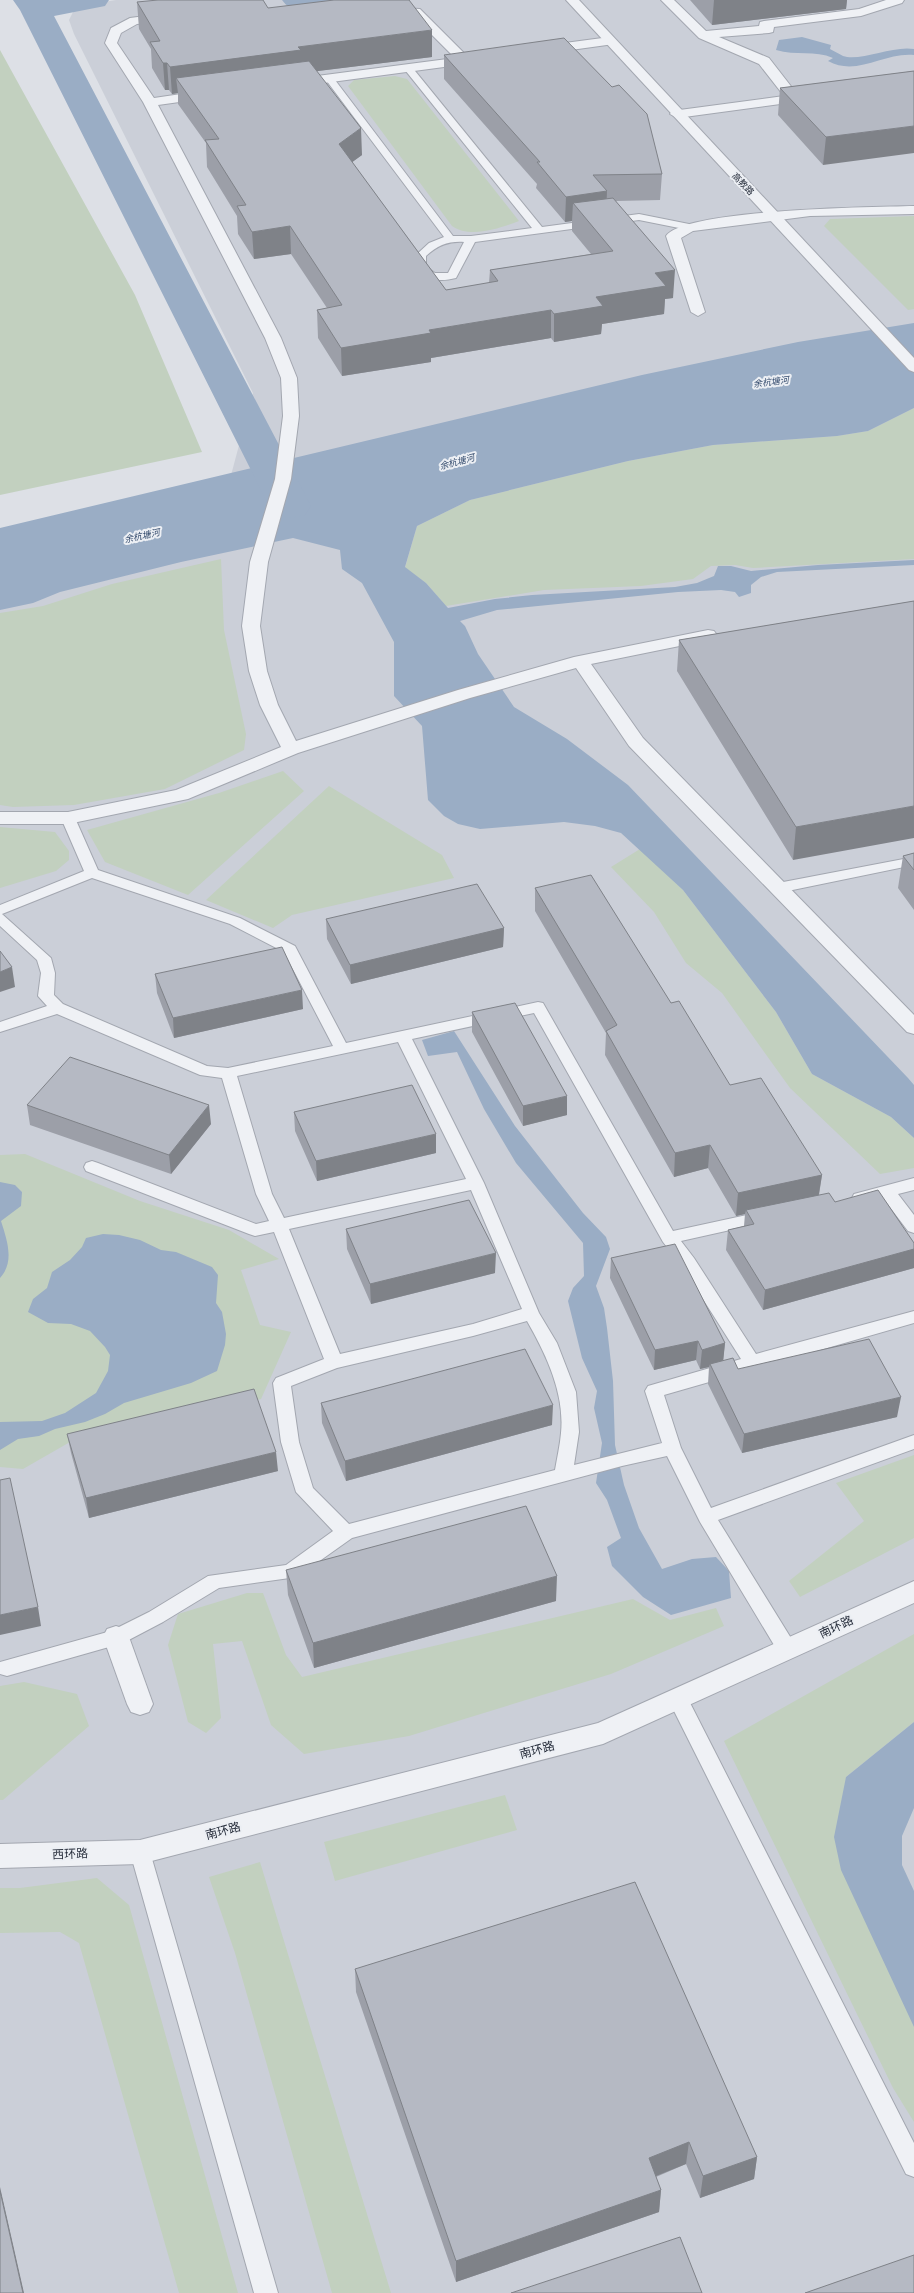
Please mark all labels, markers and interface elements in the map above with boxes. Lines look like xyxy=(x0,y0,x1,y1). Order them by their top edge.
street label: 高教路 xyxy=(730,171,756,197)
water label: 余杭塘河 xyxy=(753,375,791,389)
water label: 余杭塘河 xyxy=(438,452,478,471)
water label: 余杭塘河 xyxy=(123,527,163,545)
street label: 南环路 xyxy=(817,1613,855,1641)
street label: 南环路 xyxy=(518,1739,556,1761)
street label: 南环路 xyxy=(204,1820,242,1842)
street label: 西环路 xyxy=(52,1846,88,1862)

